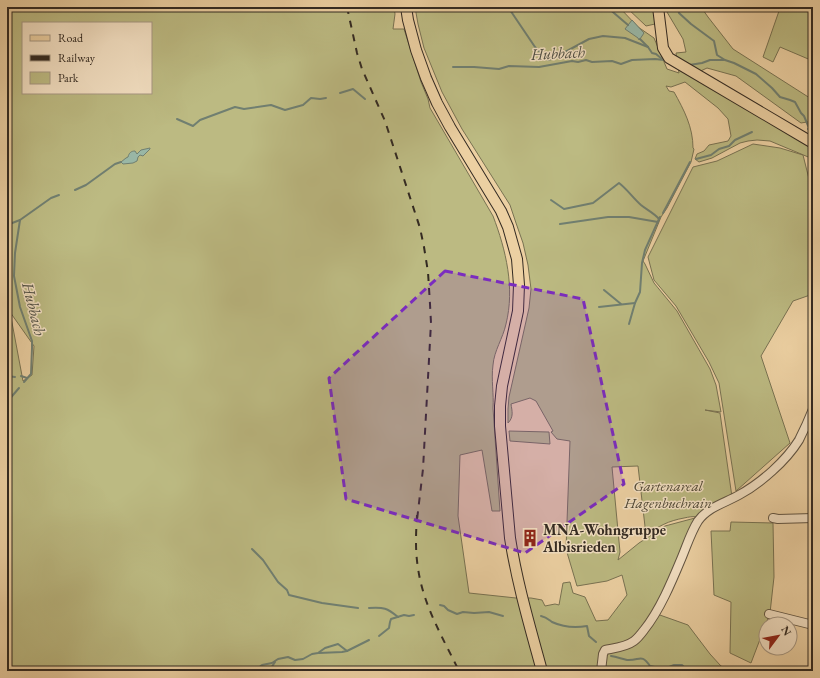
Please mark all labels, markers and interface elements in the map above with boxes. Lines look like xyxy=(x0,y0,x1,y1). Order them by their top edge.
legend xyxy=(22,22,152,94)
text: Road xyxy=(58,30,84,46)
water label: Hubbach xyxy=(529,41,586,65)
text: Railway xyxy=(58,50,96,66)
text: Park xyxy=(58,70,79,86)
water label: Hubbach xyxy=(17,279,51,338)
park label: Gartenareal Hagenbuchrain xyxy=(623,476,712,512)
place label: MNA-Wohngruppe Albisrieden xyxy=(542,520,666,556)
building icon: MNA-Wohngruppe Albisrieden xyxy=(520,528,540,548)
north arrow xyxy=(758,616,798,656)
text: N xyxy=(778,623,795,638)

